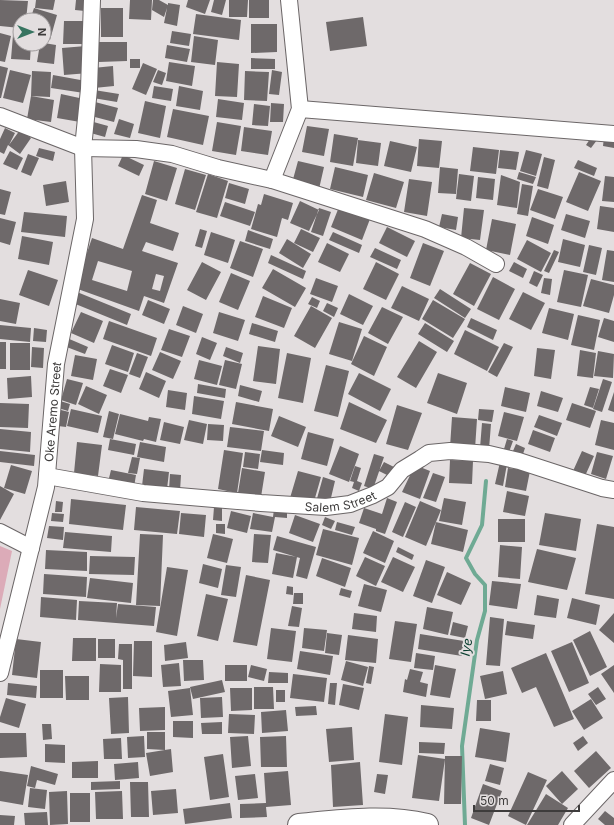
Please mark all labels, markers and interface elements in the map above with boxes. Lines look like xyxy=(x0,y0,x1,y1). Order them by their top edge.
north arrow xyxy=(12,12,52,52)
text: N xyxy=(35,28,49,36)
street label: Oke Aremo Street xyxy=(41,360,64,463)
street label: Salem Street xyxy=(304,487,378,515)
water label: Iye xyxy=(457,637,475,657)
scale bar xyxy=(474,787,579,813)
text: 50 m xyxy=(480,793,509,808)

